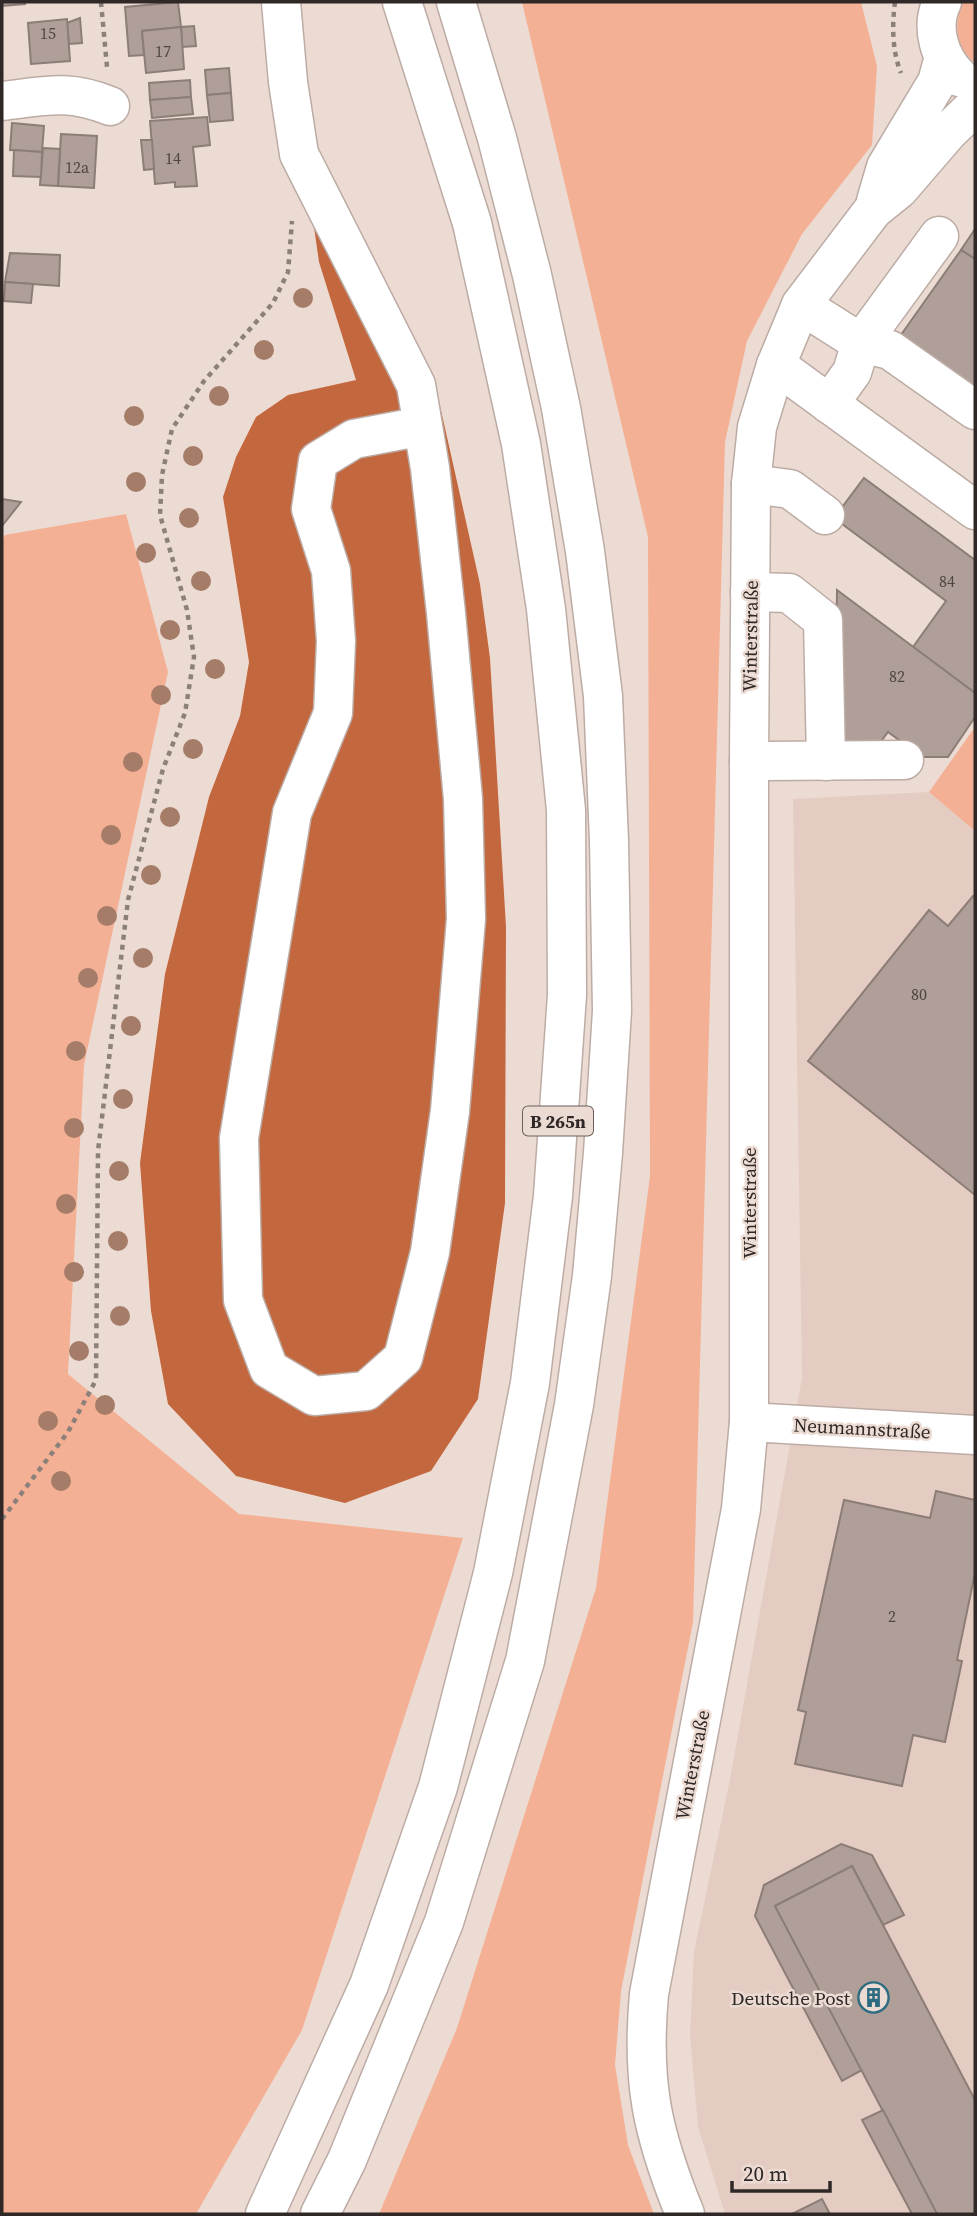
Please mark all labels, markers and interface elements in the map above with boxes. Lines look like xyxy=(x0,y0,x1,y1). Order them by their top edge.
house number: 15 xyxy=(40,22,56,44)
house number: 17 xyxy=(155,40,171,62)
house number: 14 xyxy=(165,147,181,169)
house number: 12a xyxy=(65,156,90,178)
house number: 84 xyxy=(939,570,955,592)
street label: Winterstraße xyxy=(736,580,764,692)
house number: 82 xyxy=(889,665,905,687)
house number: 80 xyxy=(911,983,927,1005)
road number: B 265n xyxy=(523,1106,593,1136)
street label: Winterstraße xyxy=(736,1147,762,1259)
street label: Neumannstraße xyxy=(793,1411,931,1445)
house number: 2 xyxy=(888,1605,896,1627)
street label: Winterstraße xyxy=(669,1708,715,1822)
building icon: Deutsche Post xyxy=(856,1981,890,2015)
place label: Deutsche Post xyxy=(731,1985,851,2011)
scale bar xyxy=(732,2150,830,2194)
text: 20 m xyxy=(743,2159,788,2188)

